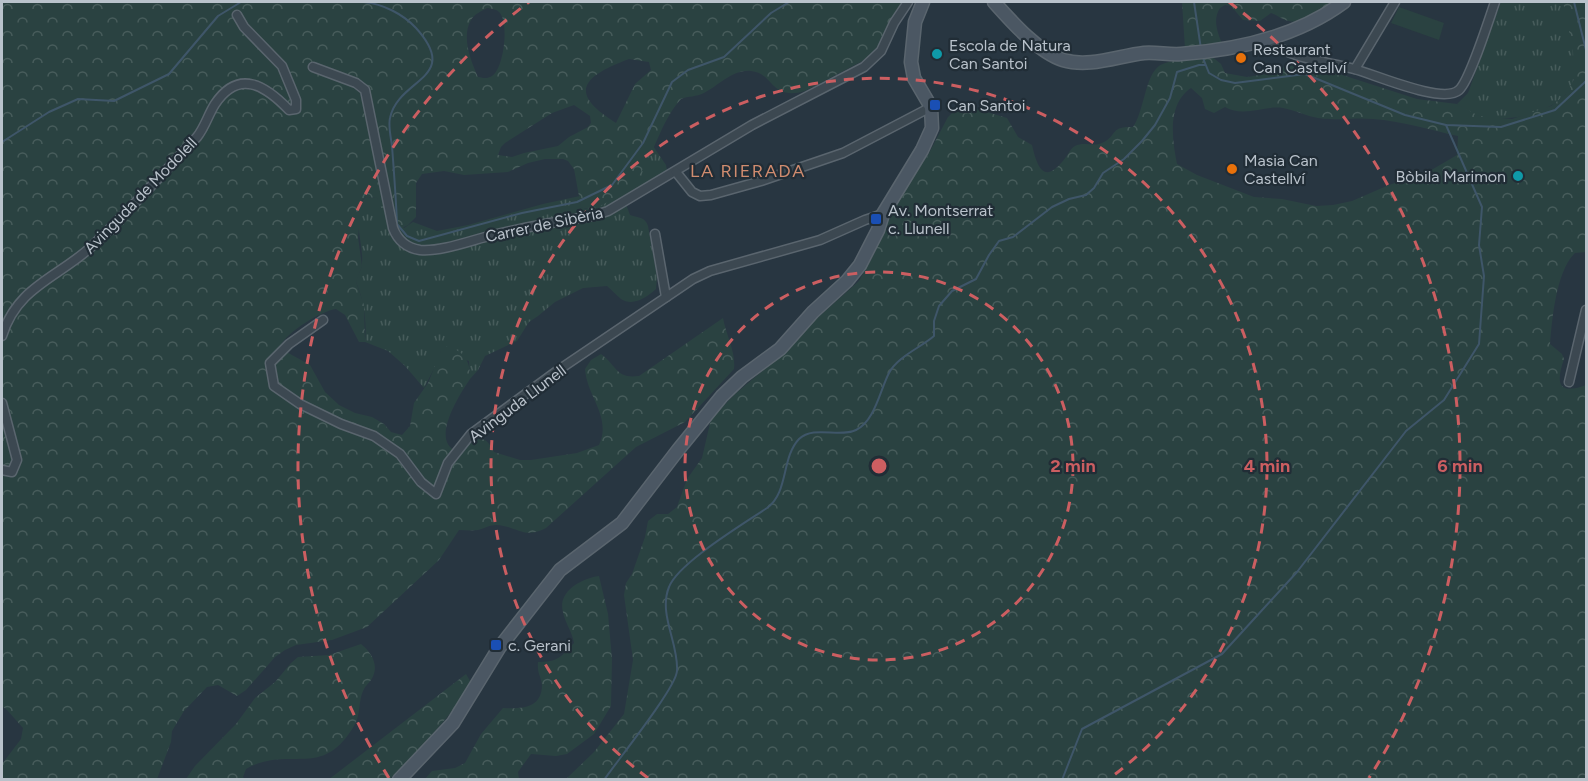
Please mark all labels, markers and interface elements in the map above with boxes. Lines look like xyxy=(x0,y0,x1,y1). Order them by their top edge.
place label: Escola de Natura Can Santoi xyxy=(949,36,1071,73)
place label: Restaurant Can Castellví xyxy=(1253,40,1348,77)
marker: Escola de Natura Can Santoi xyxy=(930,47,944,61)
marker: Restaurant Can Castellví xyxy=(1234,51,1248,65)
place label: Can Santoi xyxy=(947,96,1026,115)
marker: Can Santoi xyxy=(928,98,942,112)
street label: Avinguda de Modolell xyxy=(80,133,201,257)
place label: Masia Can Castellví xyxy=(1244,151,1318,188)
district label: LA RIERADA xyxy=(690,160,806,182)
marker: Masia Can Castellví xyxy=(1225,162,1239,176)
place label: Bòbila Marimon xyxy=(1396,167,1506,186)
marker: Bòbila Marimon xyxy=(1511,169,1525,183)
place label: Av. Montserrat c. Llunell xyxy=(888,201,993,238)
street label: Carrer de Sibèria xyxy=(484,203,605,246)
marker: Av. Montserrat c. Llunell xyxy=(869,212,883,226)
street label: Avinguda Llunell xyxy=(465,361,570,446)
text: 2 min xyxy=(1050,455,1096,477)
text: 4 min xyxy=(1244,455,1290,477)
text: 6 min xyxy=(1437,455,1483,477)
centre of rings xyxy=(869,456,889,476)
place label: c. Gerani xyxy=(508,636,571,655)
marker: c. Gerani xyxy=(489,638,503,652)

